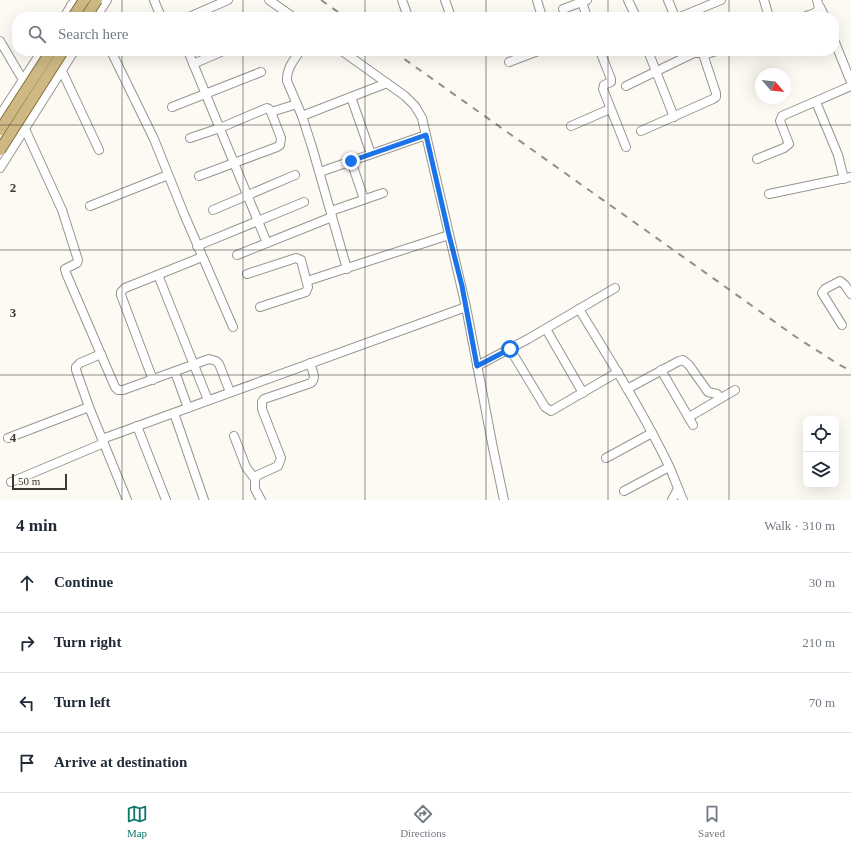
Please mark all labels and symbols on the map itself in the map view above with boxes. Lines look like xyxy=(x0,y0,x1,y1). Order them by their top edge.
north arrow xyxy=(755,68,791,104)
route end xyxy=(342,152,360,170)
text: 2 xyxy=(10,180,16,195)
text: 3 xyxy=(10,305,17,320)
route start xyxy=(501,340,519,358)
text: 4 xyxy=(10,430,17,445)
scale bar xyxy=(12,472,67,491)

